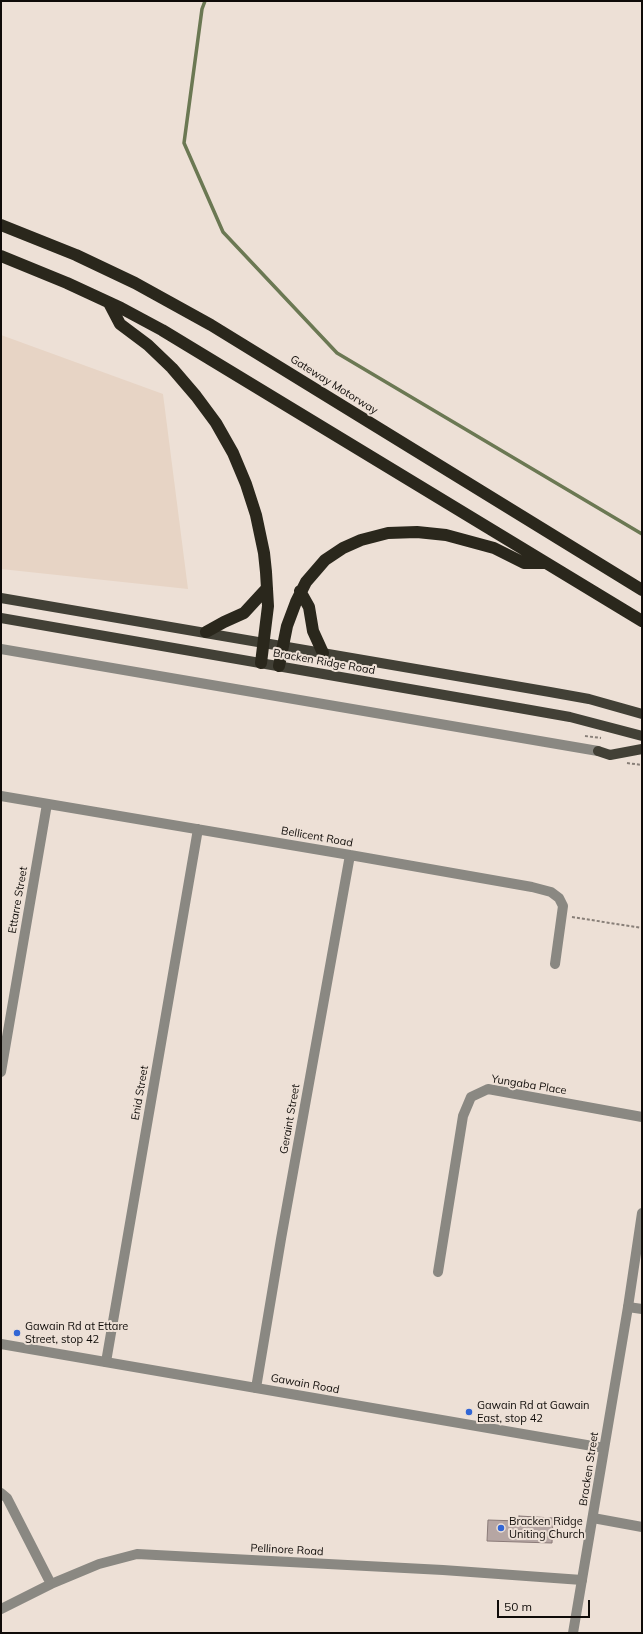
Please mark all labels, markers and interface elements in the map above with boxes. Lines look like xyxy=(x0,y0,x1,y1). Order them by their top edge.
street label: Gateway Motorway xyxy=(288,353,380,417)
street label: Bracken Ridge Road xyxy=(272,647,376,677)
street label: Bellicent Road xyxy=(280,824,354,850)
street label: Ettarre Street xyxy=(6,865,30,935)
street label: Enid Street xyxy=(129,1065,151,1121)
street label: Yungaba Place xyxy=(491,1073,567,1097)
street label: Geraint Street xyxy=(277,1083,303,1155)
place label: Gawain Rd at Ettare Street, stop 42 xyxy=(25,1320,128,1346)
marker: Gawain Rd at Ettare Street, stop 42 xyxy=(12,1328,22,1338)
street label: Gawain Road xyxy=(270,1371,340,1397)
place label: Gawain Rd at Gawain East, stop 42 xyxy=(477,1399,590,1425)
marker: Gawain Rd at Gawain East, stop 42 xyxy=(464,1407,474,1417)
street label: Bracken Street xyxy=(577,1431,601,1507)
place label: Bracken Ridge Uniting Church xyxy=(509,1515,585,1541)
marker: Bracken Ridge Uniting Church xyxy=(496,1523,506,1533)
street label: Pellinore Road xyxy=(250,1541,324,1559)
scale bar xyxy=(499,1592,592,1618)
text: 50 m xyxy=(504,1599,532,1614)

